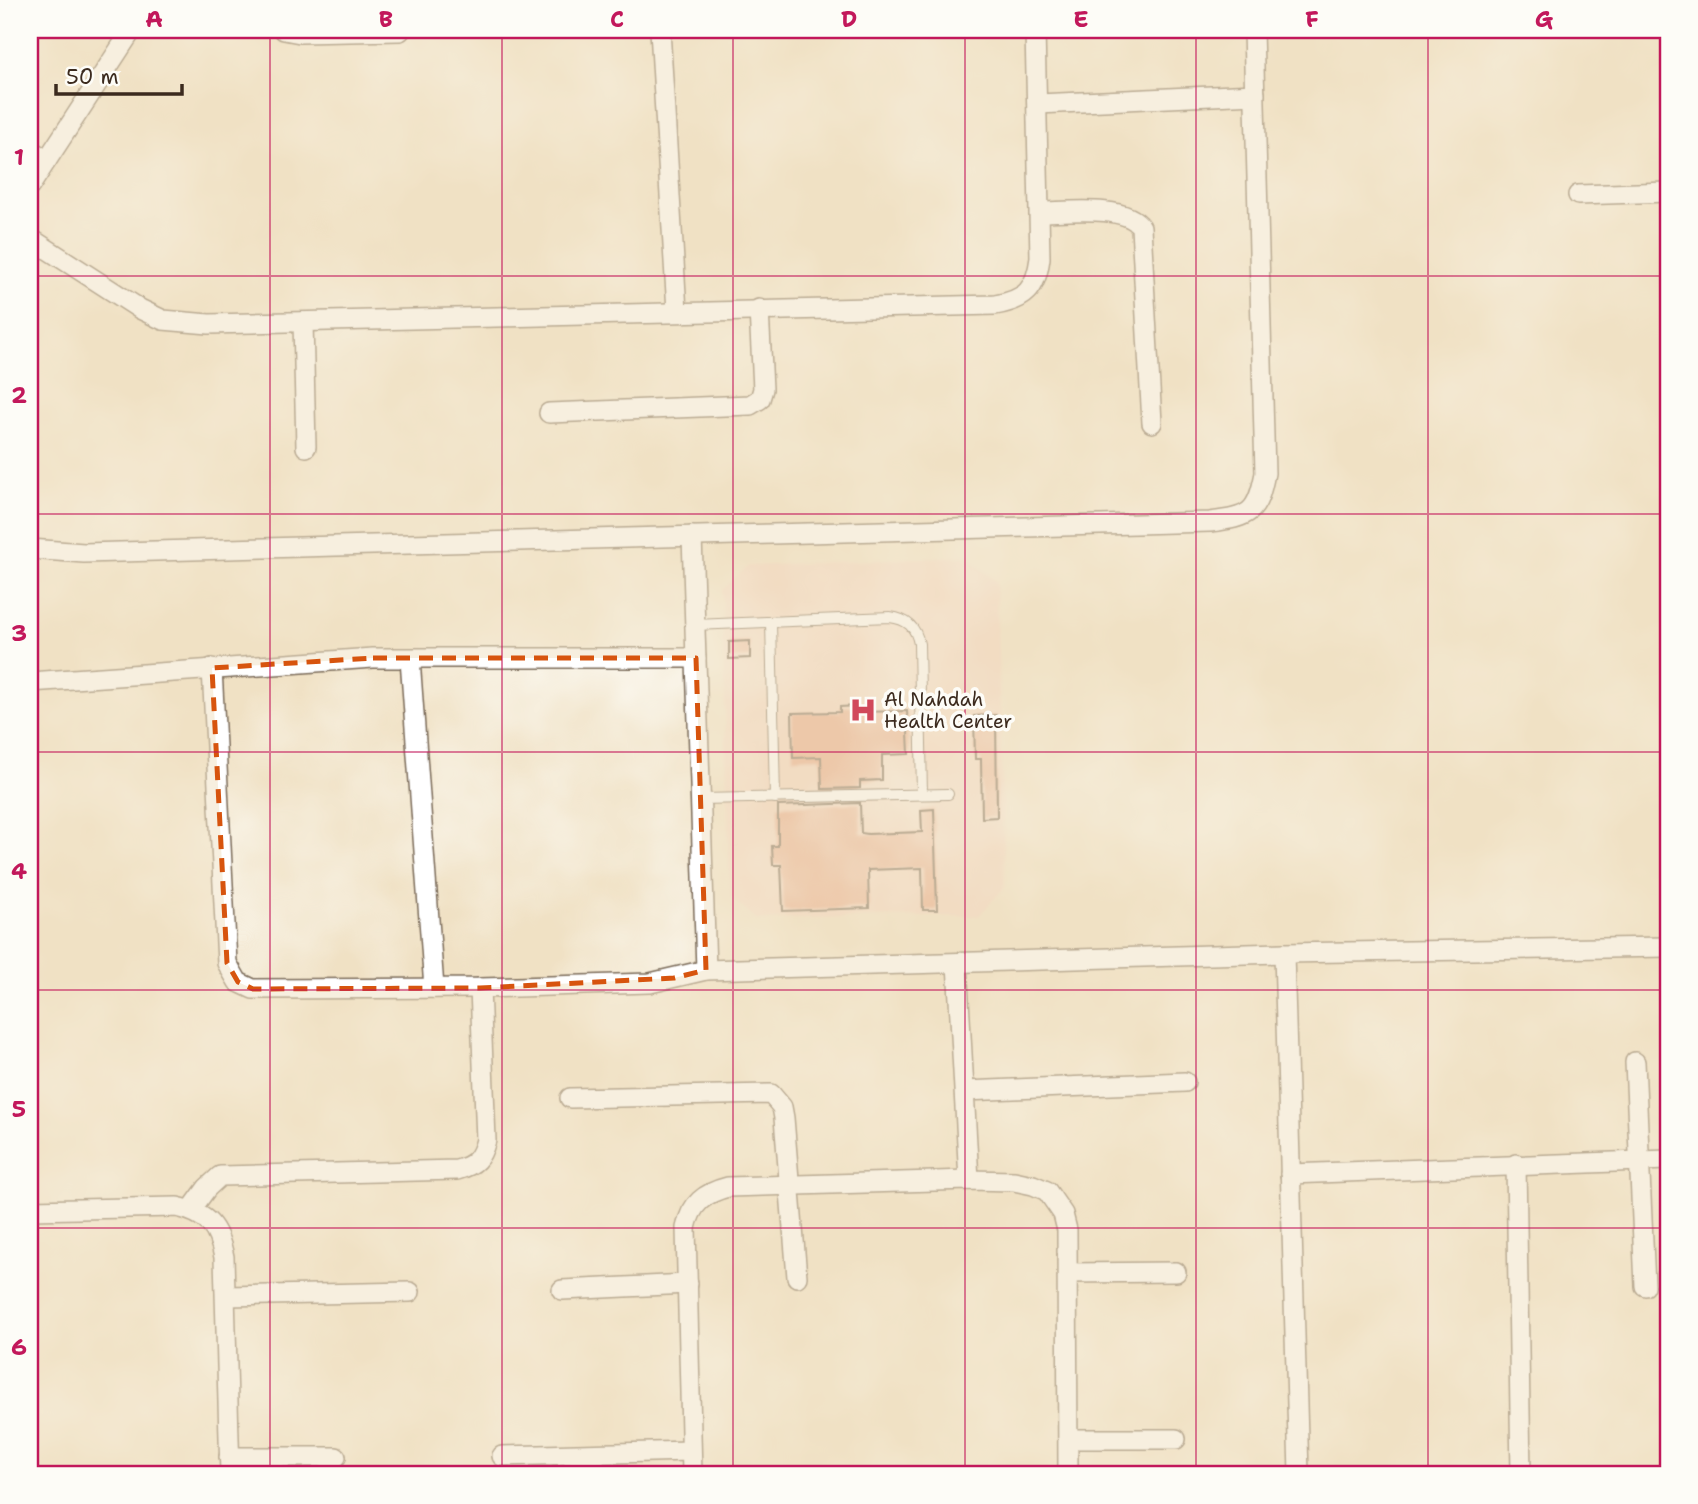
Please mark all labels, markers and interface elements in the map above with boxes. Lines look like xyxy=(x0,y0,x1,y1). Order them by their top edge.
text: A xyxy=(145,4,163,34)
text: B xyxy=(379,4,393,34)
text: C xyxy=(610,4,624,34)
text: D xyxy=(841,4,857,34)
text: E xyxy=(1073,4,1089,34)
text: F xyxy=(1305,4,1319,34)
text: G xyxy=(1535,4,1554,34)
scale bar xyxy=(56,52,182,96)
text: 50 m xyxy=(66,63,119,91)
text: 1 xyxy=(14,142,24,172)
text: 2 xyxy=(11,380,27,410)
text: 3 xyxy=(11,618,27,648)
place label: Al Nahdah Health Center xyxy=(884,687,1012,734)
hospital icon: Al Nahdah Health Center xyxy=(848,695,878,725)
text: 4 xyxy=(11,856,27,886)
text: 5 xyxy=(12,1094,26,1124)
text: 6 xyxy=(11,1332,27,1362)

